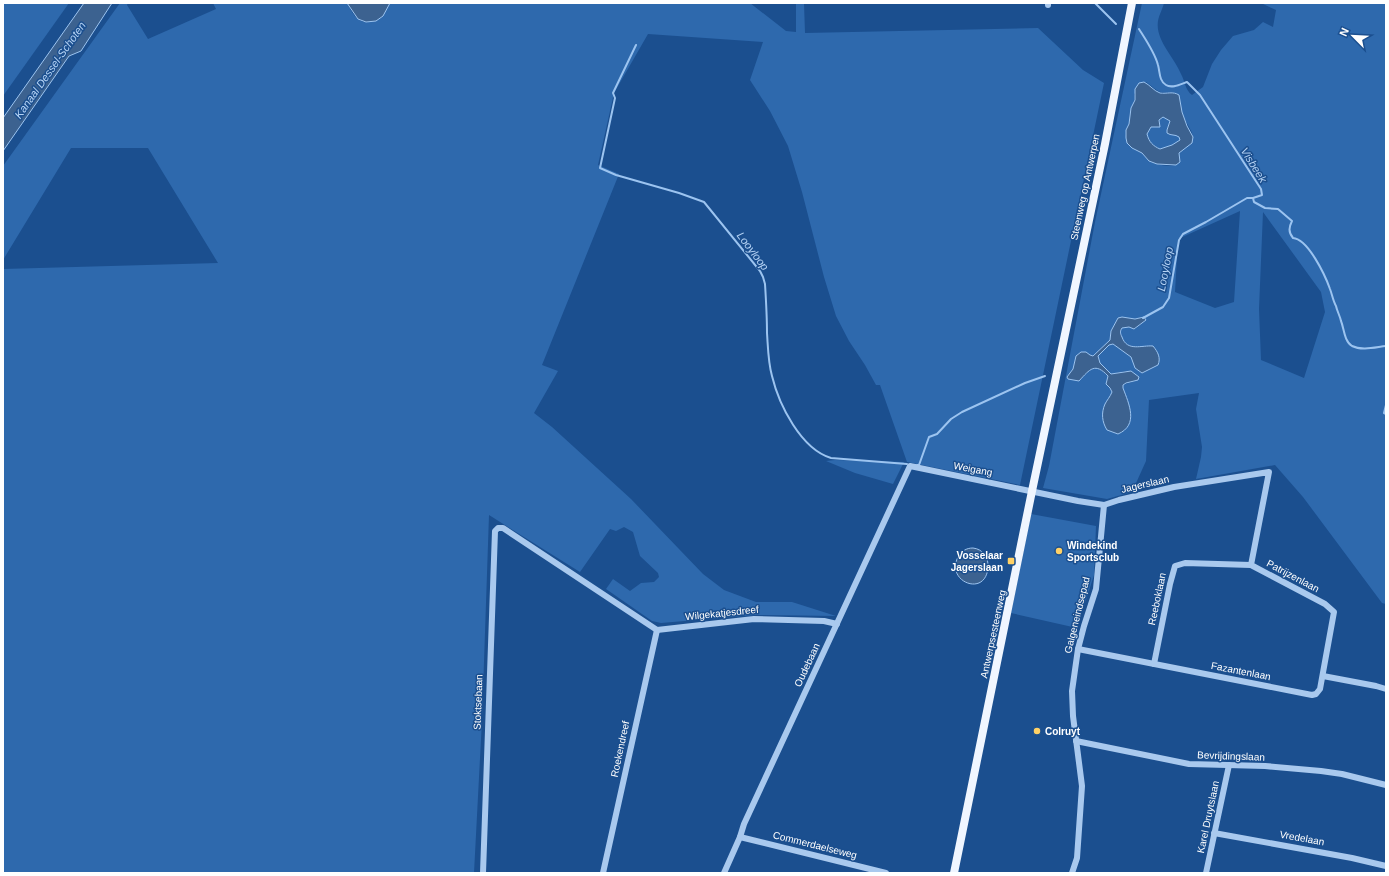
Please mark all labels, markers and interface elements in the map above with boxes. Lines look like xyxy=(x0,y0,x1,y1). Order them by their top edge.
north arrow xyxy=(1333,16,1373,56)
water label: Kanaal Dessel-Schoten xyxy=(12,19,88,121)
text: N xyxy=(1337,26,1351,38)
street label: Steenweg op Antwerpen xyxy=(1068,133,1102,241)
water label: Visbeek xyxy=(1239,145,1270,185)
water label: Looyloop xyxy=(735,230,771,272)
water label: Looyloop xyxy=(1155,246,1175,292)
street label: Weigang xyxy=(953,460,993,478)
street label: Jagerslaan xyxy=(1120,473,1170,495)
place label: Windekind Sportsclub xyxy=(1067,540,1119,563)
marker: Windekind Sportsclub xyxy=(1054,546,1064,556)
place label: Vosselaar Jagerslaan xyxy=(951,550,1003,573)
marker: Vosselaar Jagerslaan xyxy=(1006,556,1016,566)
street label: Patrijzenlaan xyxy=(1265,558,1321,594)
street label: Reeboklaan xyxy=(1146,572,1168,626)
street label: Galgeneindsepad xyxy=(1062,576,1092,654)
street label: Antwerpsesteenweg xyxy=(978,589,1008,679)
street label: Wilgekatjesdreef xyxy=(685,604,760,622)
street label: Oudebaan xyxy=(792,642,822,688)
street label: Fazantenlaan xyxy=(1210,660,1272,682)
street label: Stoktsebaan xyxy=(472,674,484,730)
street label: Roekendreef xyxy=(609,720,631,778)
marker: Colruyt xyxy=(1032,726,1042,736)
place label: Colruyt xyxy=(1045,726,1081,737)
street label: Bevrijdingslaan xyxy=(1197,749,1265,763)
street label: Karel Druytslaan xyxy=(1195,780,1221,854)
street label: Commerdaelseweg xyxy=(772,829,858,861)
street label: Vredelaan xyxy=(1279,829,1325,847)

